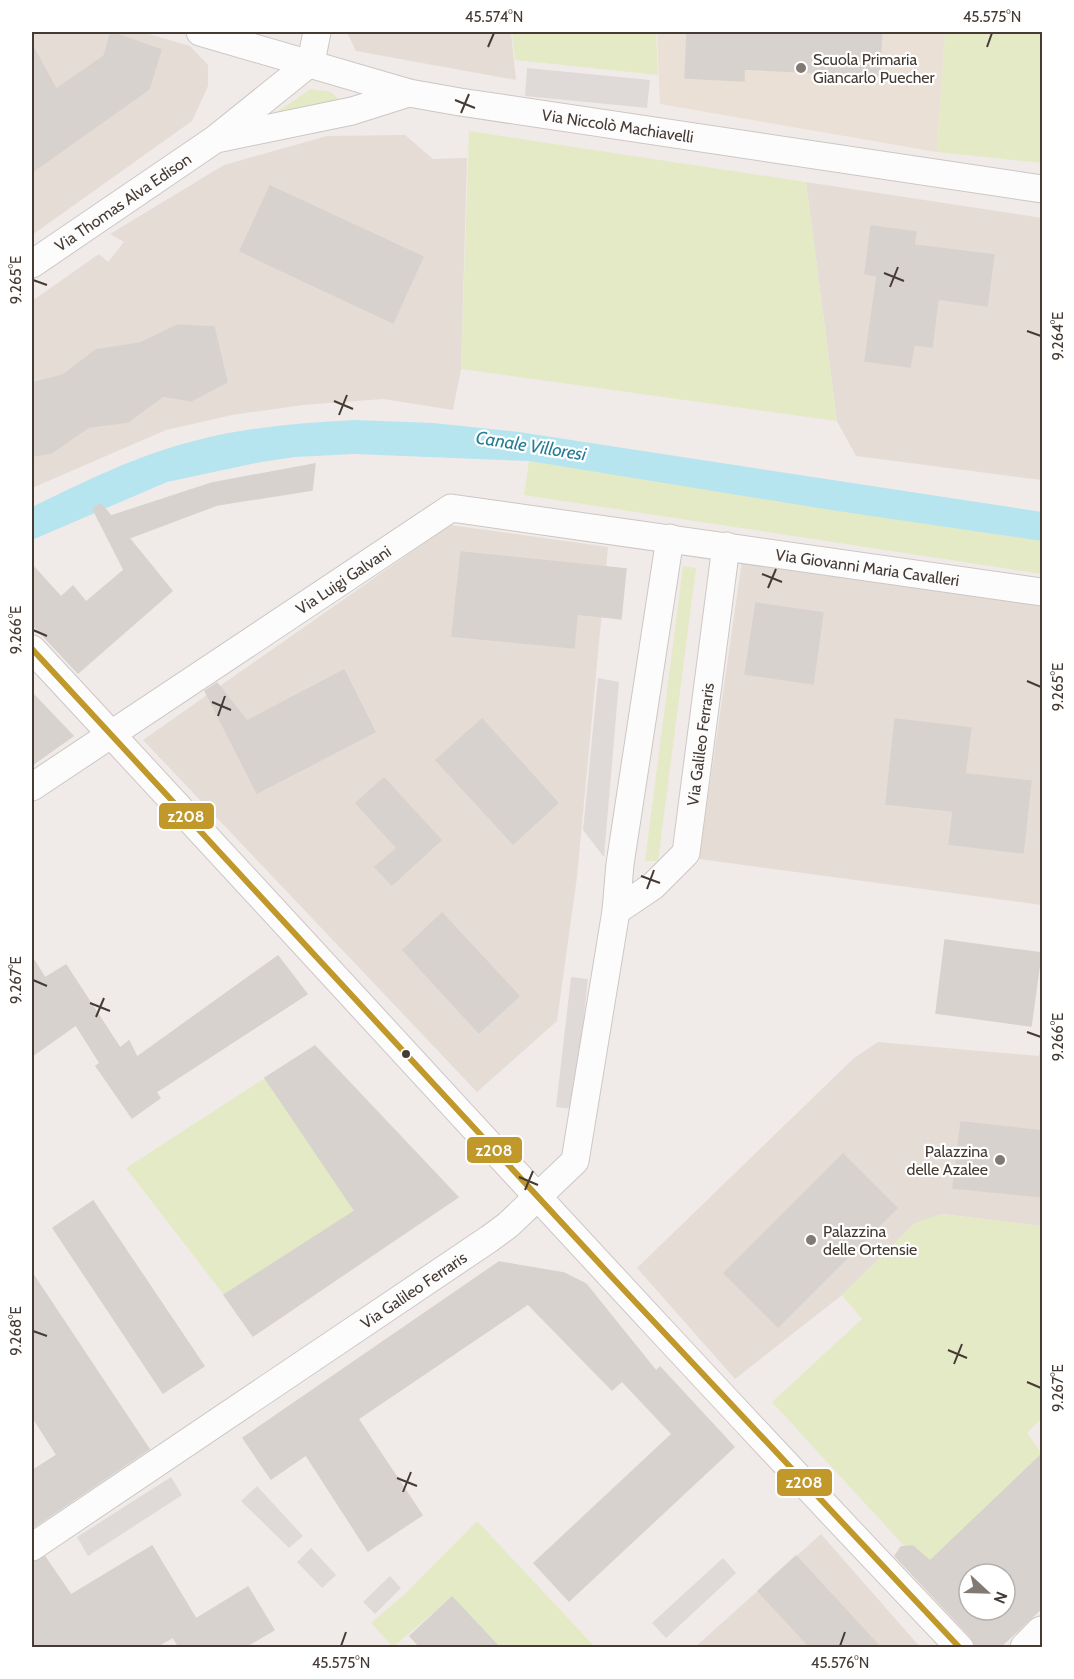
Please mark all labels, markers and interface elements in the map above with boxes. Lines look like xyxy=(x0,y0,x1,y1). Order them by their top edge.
text: 45.574°N xyxy=(465,8,523,26)
text: 45.575°N xyxy=(963,8,1021,26)
place label: Scuola Primaria Giancarlo Puecher xyxy=(813,50,936,87)
marker: Scuola Primaria Giancarlo Puecher xyxy=(794,61,808,75)
street label: Via Niccolò Machiavelli xyxy=(541,105,695,146)
street label: Via Thomas Alva Edison xyxy=(51,149,195,255)
text: 9.265°E xyxy=(7,256,25,304)
text: 9.264°E xyxy=(1049,312,1067,360)
water label: Canale Villoresi xyxy=(474,426,589,466)
street label: Via Luigi Galvani xyxy=(292,541,394,618)
street label: Via Giovanni Maria Cavalleri xyxy=(774,545,961,590)
text: 9.266°E xyxy=(7,606,25,654)
text: 9.265°E xyxy=(1049,663,1067,711)
street label: Via Galileo Ferraris xyxy=(683,681,718,807)
line badge: z208 xyxy=(158,802,215,830)
text: z208 xyxy=(168,807,204,826)
text: 9.267°E xyxy=(7,956,25,1004)
text: 9.266°E xyxy=(1049,1013,1067,1061)
unlabelled marker xyxy=(400,1048,412,1060)
line badge: z208 xyxy=(466,1136,523,1164)
text: z208 xyxy=(476,1141,512,1160)
place label: Palazzina delle Azalee xyxy=(907,1142,988,1179)
marker: Palazzina delle Azalee xyxy=(993,1153,1007,1167)
place label: Palazzina delle Ortensie xyxy=(823,1222,917,1259)
marker: Palazzina delle Ortensie xyxy=(804,1233,818,1247)
street label: Via Galileo Ferraris xyxy=(357,1247,470,1332)
text: 9.268°E xyxy=(7,1306,25,1356)
text: 9.267°E xyxy=(1049,1364,1067,1412)
line badge: z208 xyxy=(776,1468,833,1497)
text: z208 xyxy=(786,1473,822,1492)
north arrow xyxy=(957,1562,1017,1622)
text: N xyxy=(990,1589,1011,1606)
text: 45.575°N xyxy=(312,1654,370,1672)
text: 45.576°N xyxy=(811,1654,869,1672)

